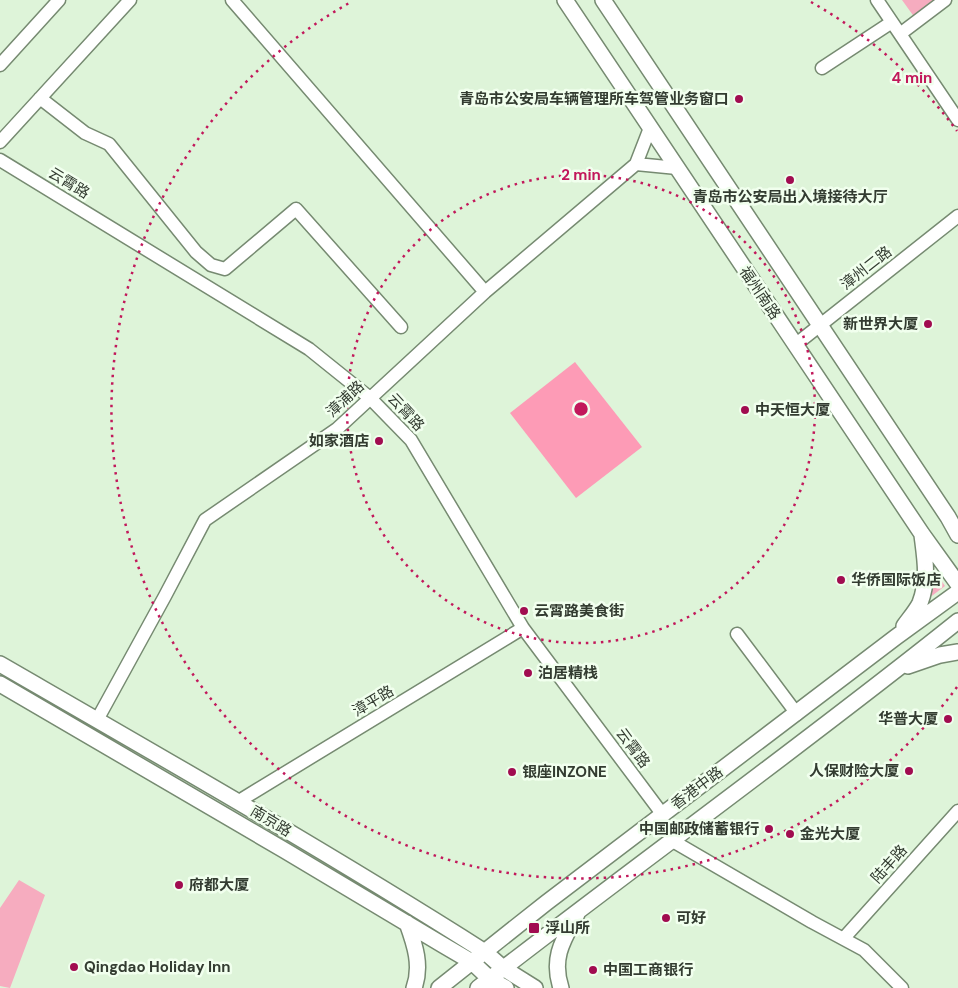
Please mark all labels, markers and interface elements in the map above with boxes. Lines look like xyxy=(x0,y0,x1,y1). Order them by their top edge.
text: 4 min xyxy=(892,68,932,88)
place label: 青岛市公安局车辆管理所车驾管业务窗口 xyxy=(459,89,729,109)
marker: 青岛市公安局车辆管理所车驾管业务窗口 xyxy=(733,93,745,105)
street label: 云霄路 xyxy=(45,163,93,203)
text: 2 min xyxy=(561,165,601,185)
marker: 青岛市公安局出入境接待大厅 xyxy=(784,174,796,186)
place label: 青岛市公安局出入境接待大厅 xyxy=(692,187,888,207)
street label: 漳州二路 xyxy=(836,242,896,294)
street label: 福州南路 xyxy=(735,263,785,323)
place label: 新世界大厦 xyxy=(843,314,918,334)
marker: 新世界大厦 xyxy=(922,318,934,330)
street label: 漳浦路 xyxy=(322,376,368,422)
street label: 云霄路 xyxy=(383,389,429,435)
centre of rings xyxy=(572,400,590,418)
place label: 中天恒大厦 xyxy=(755,400,830,420)
marker: 中天恒大厦 xyxy=(739,404,751,416)
place label: 如家酒店 xyxy=(309,431,369,451)
marker: 如家酒店 xyxy=(373,435,385,447)
place label: 华侨国际饭店 xyxy=(851,570,941,590)
marker: 华侨国际饭店 xyxy=(835,574,847,586)
place label: 云霄路美食街 xyxy=(534,601,624,621)
marker: 云霄路美食街 xyxy=(518,605,530,617)
place label: 泊居精栈 xyxy=(538,663,598,683)
marker: 泊居精栈 xyxy=(522,667,534,679)
street label: 漳平路 xyxy=(349,681,397,721)
place label: 华普大厦 xyxy=(878,709,938,729)
marker: 华普大厦 xyxy=(942,713,954,725)
street label: 云霄路 xyxy=(611,724,655,772)
place label: 人保财险大厦 xyxy=(809,761,899,781)
place label: 银座INZONE xyxy=(522,762,607,782)
street label: 香港中路 xyxy=(667,762,727,814)
marker: 人保财险大厦 xyxy=(903,765,915,777)
marker: 银座INZONE xyxy=(506,766,518,778)
street label: 南京路 xyxy=(247,801,295,841)
place label: 中国邮政储蓄银行 xyxy=(639,819,759,839)
marker: 中国邮政储蓄银行 xyxy=(763,823,775,835)
place label: 金光大厦 xyxy=(800,824,860,844)
marker: 金光大厦 xyxy=(784,828,796,840)
street label: 陆丰路 xyxy=(867,841,911,887)
place label: 府都大厦 xyxy=(189,875,249,895)
marker: 府都大厦 xyxy=(173,879,185,891)
place label: 可好 xyxy=(676,908,706,928)
marker: 可好 xyxy=(660,912,672,924)
place label: 浮山所 xyxy=(545,918,590,938)
marker: 浮山所 xyxy=(527,921,541,935)
place label: Qingdao Holiday Inn xyxy=(84,957,231,977)
place label: 中国工商银行 xyxy=(603,960,693,980)
marker: Qingdao Holiday Inn xyxy=(68,961,80,973)
marker: 中国工商银行 xyxy=(587,964,599,976)

